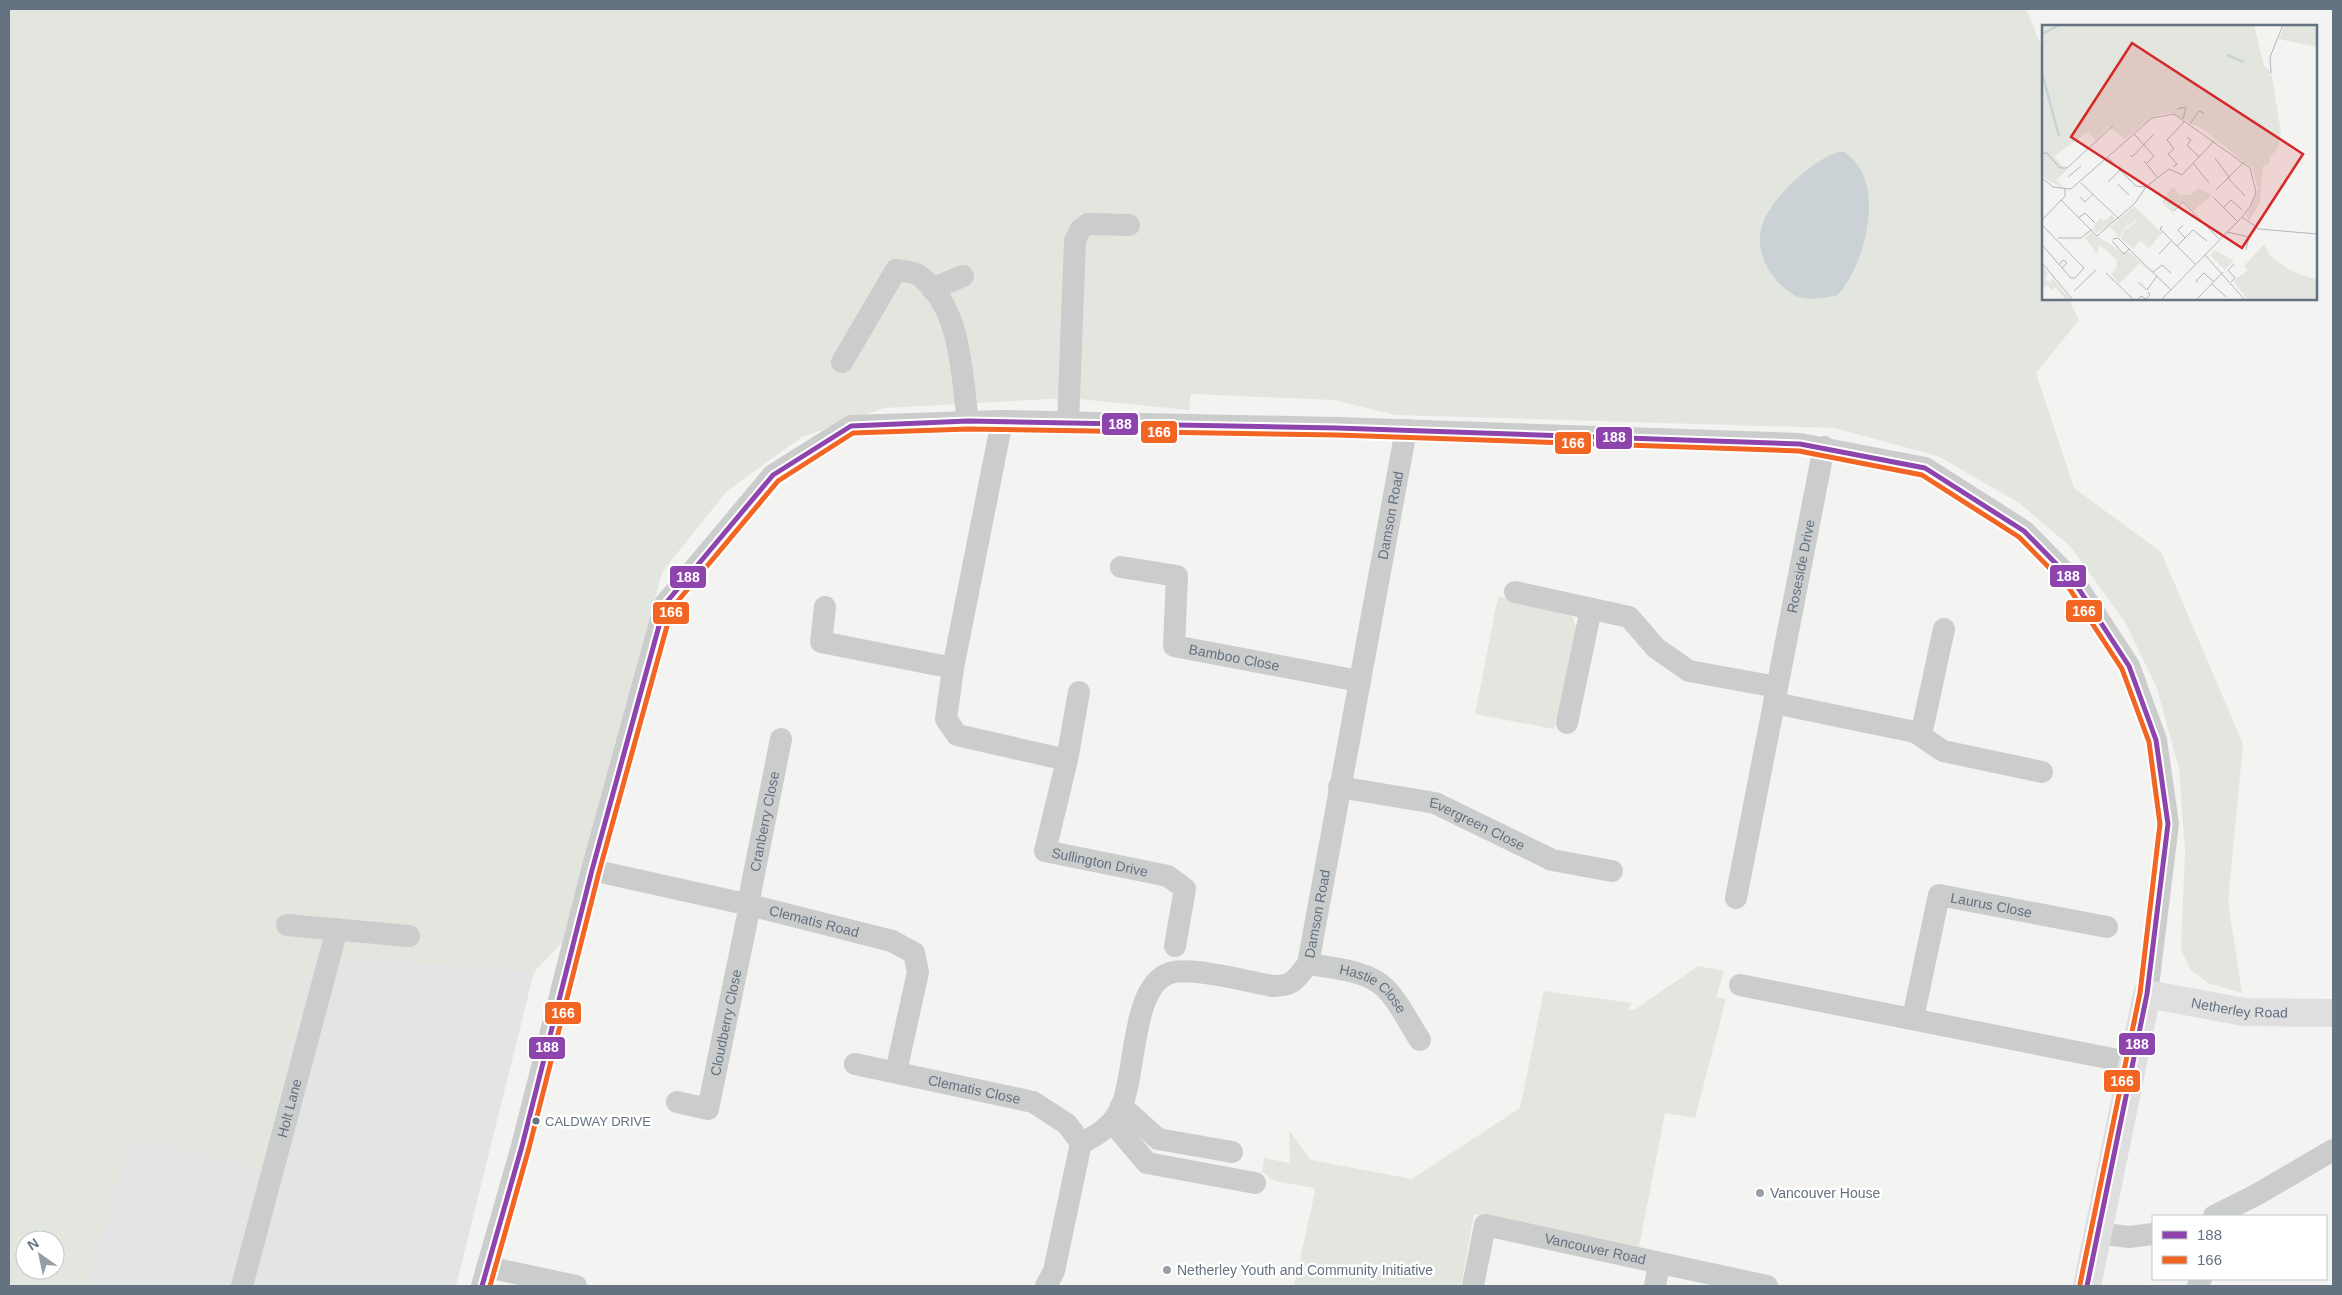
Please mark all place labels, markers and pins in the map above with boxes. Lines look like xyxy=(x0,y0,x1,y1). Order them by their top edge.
place label: CALDWAY DRIVE xyxy=(545,1114,651,1129)
marker: CALDWAY DRIVE xyxy=(531,1116,541,1126)
place label: Vancouver House xyxy=(1770,1185,1880,1201)
marker: Vancouver House xyxy=(1754,1187,1766,1199)
place label: Netherley Youth and Community Initiative xyxy=(1177,1262,1433,1278)
marker: Netherley Youth and Community Initiative xyxy=(1161,1264,1173,1276)

